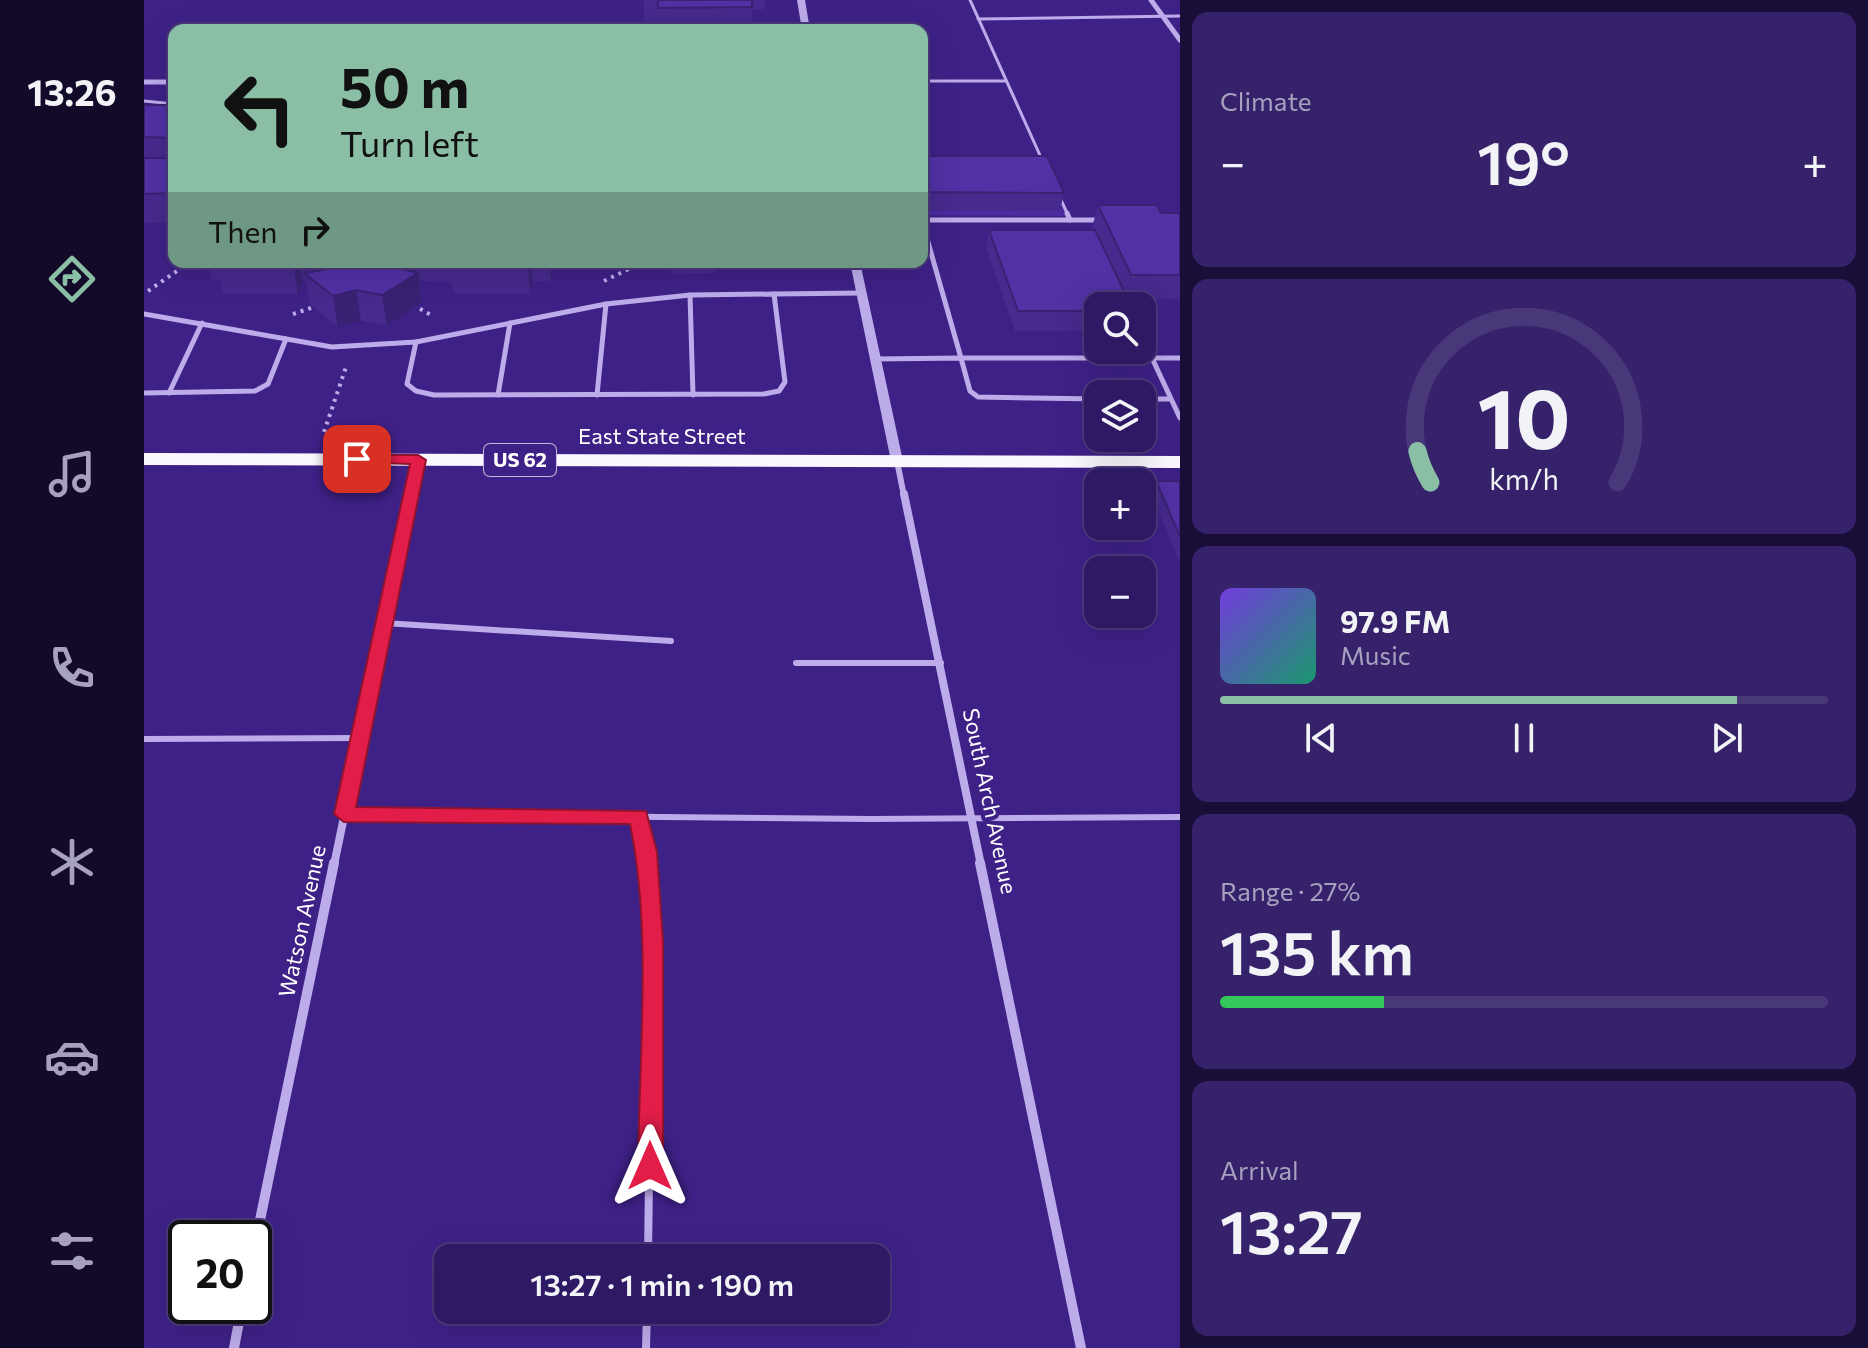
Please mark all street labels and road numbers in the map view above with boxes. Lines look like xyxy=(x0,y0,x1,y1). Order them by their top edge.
street label: East State Street xyxy=(578,422,746,449)
road number: US 62 xyxy=(484,444,556,476)
street label: South Arch Avenue xyxy=(958,706,1023,896)
street label: Watson Avenue xyxy=(272,842,331,1000)

